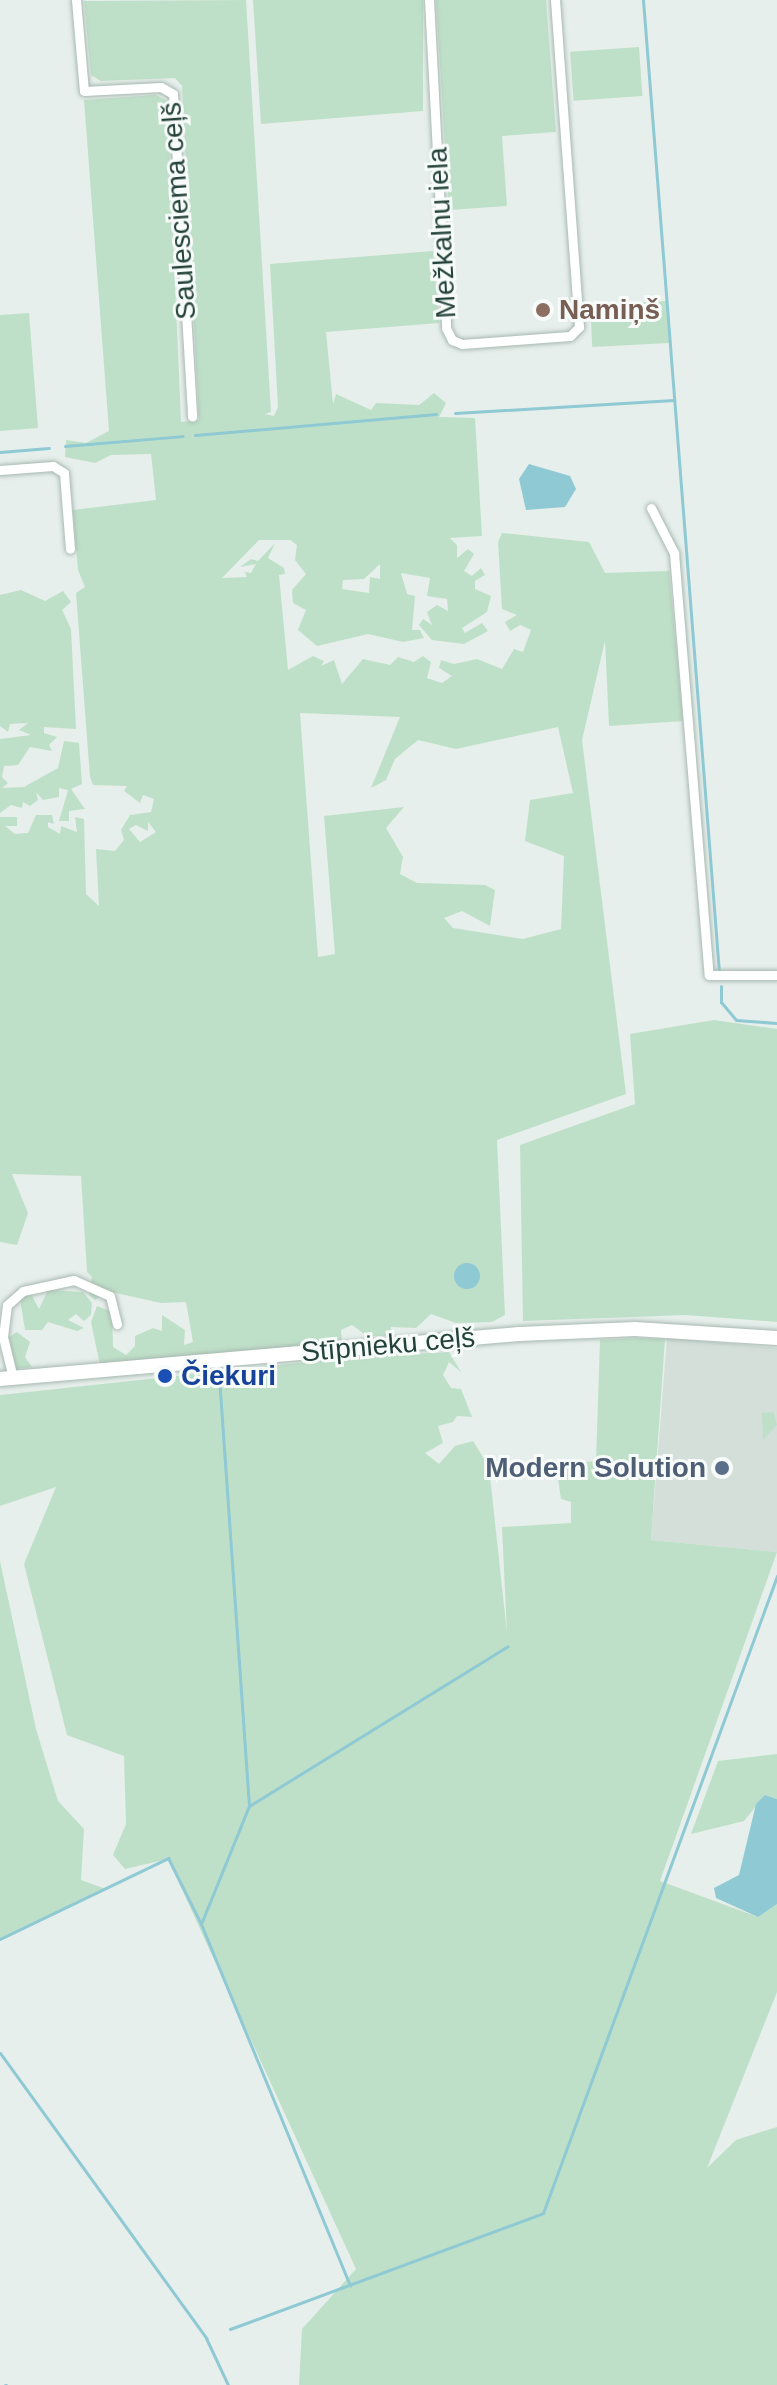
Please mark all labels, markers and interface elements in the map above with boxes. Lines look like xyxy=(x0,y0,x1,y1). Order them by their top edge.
street label: Saulesciema ceļš xyxy=(155,101,203,321)
street label: Mežkalnu iela xyxy=(421,147,463,319)
place label: Namiņš xyxy=(559,293,660,327)
marker: Namiņš xyxy=(534,301,552,319)
street label: Stīpnieku ceļš xyxy=(300,1321,476,1369)
place label: Čiekuri xyxy=(181,1359,276,1393)
marker: Čiekuri xyxy=(156,1367,174,1385)
place label: Modern Solution xyxy=(485,1451,706,1485)
marker: Modern Solution xyxy=(713,1459,731,1477)

